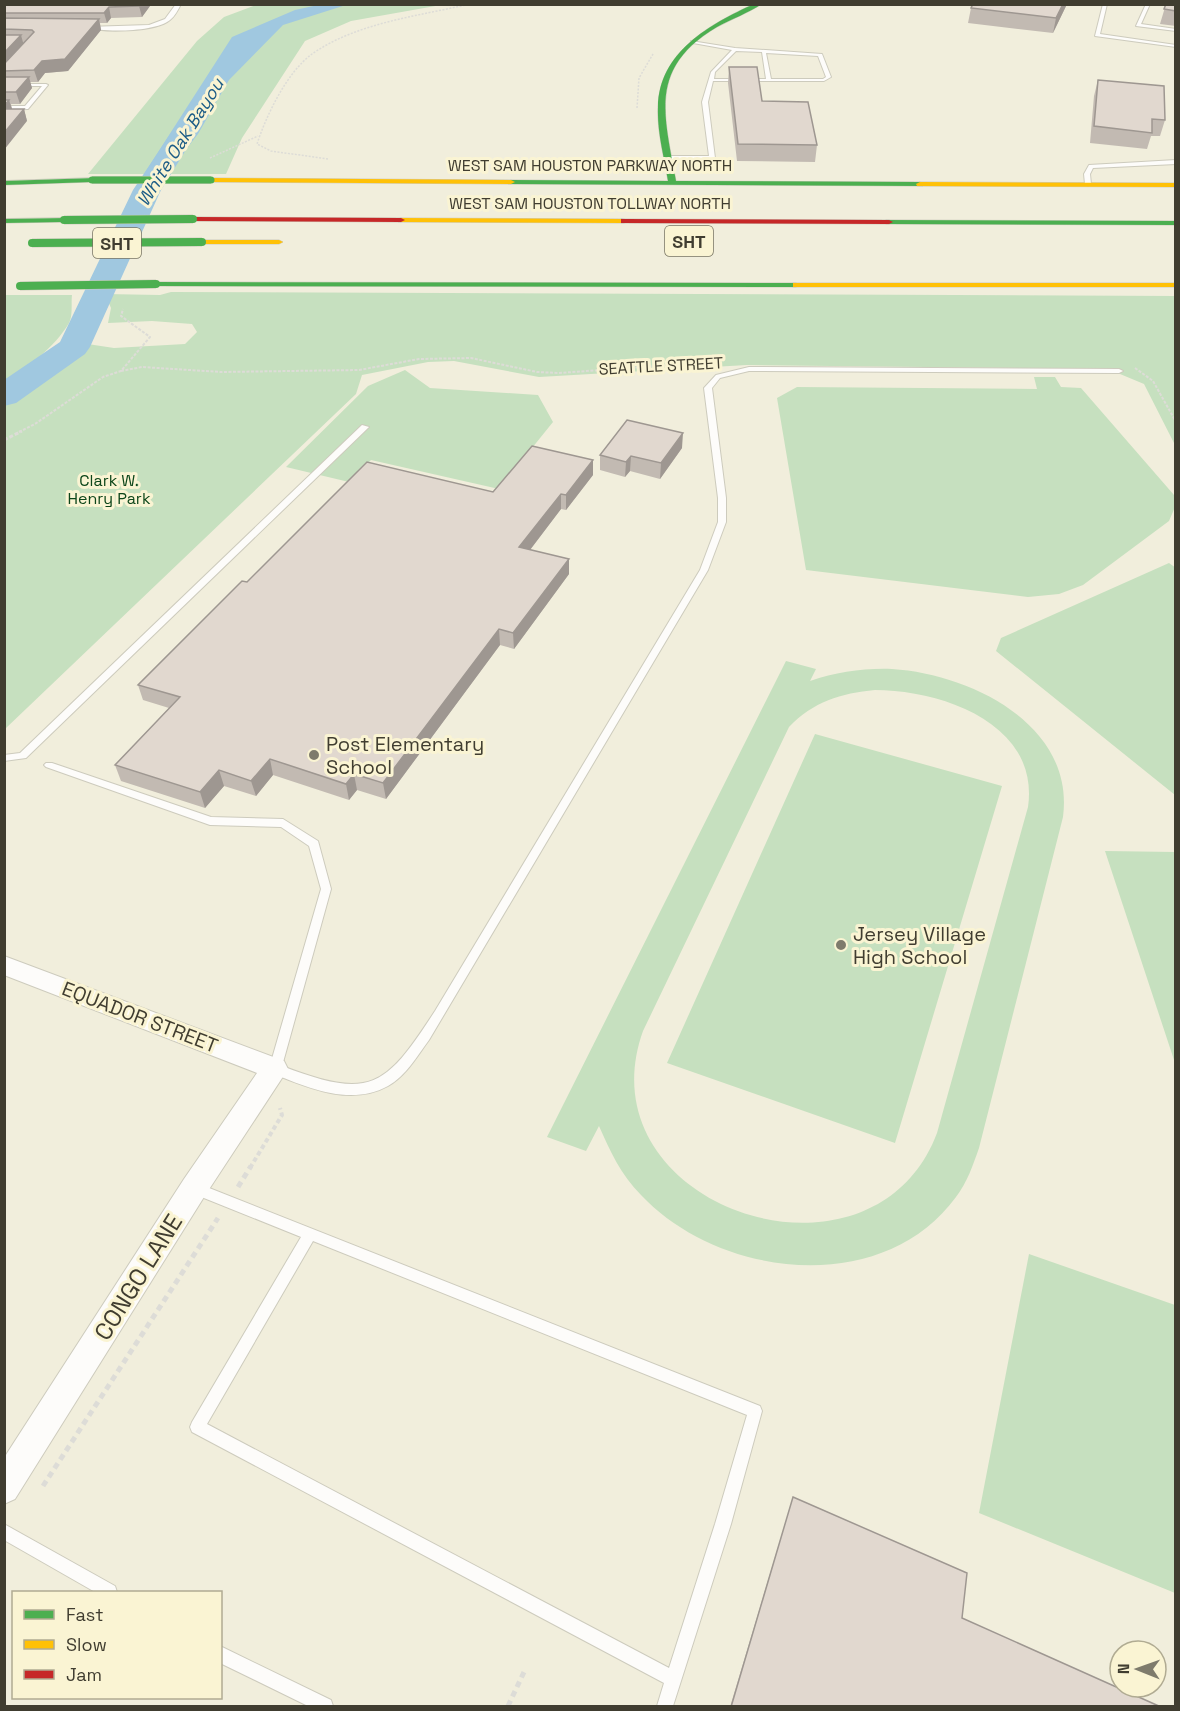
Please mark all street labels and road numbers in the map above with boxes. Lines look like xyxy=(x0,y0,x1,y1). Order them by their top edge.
street label: WEST SAM HOUSTON PARKWAY NORTH xyxy=(448,155,732,176)
street label: WEST SAM HOUSTON TOLLWAY NORTH xyxy=(449,193,731,214)
road number: SHT xyxy=(665,226,713,256)
road number: SHT xyxy=(93,228,141,258)
street label: SEATTLE STREET xyxy=(598,352,724,380)
street label: EQUADOR STREET xyxy=(58,975,222,1059)
street label: CONGO LANE xyxy=(87,1208,189,1346)

